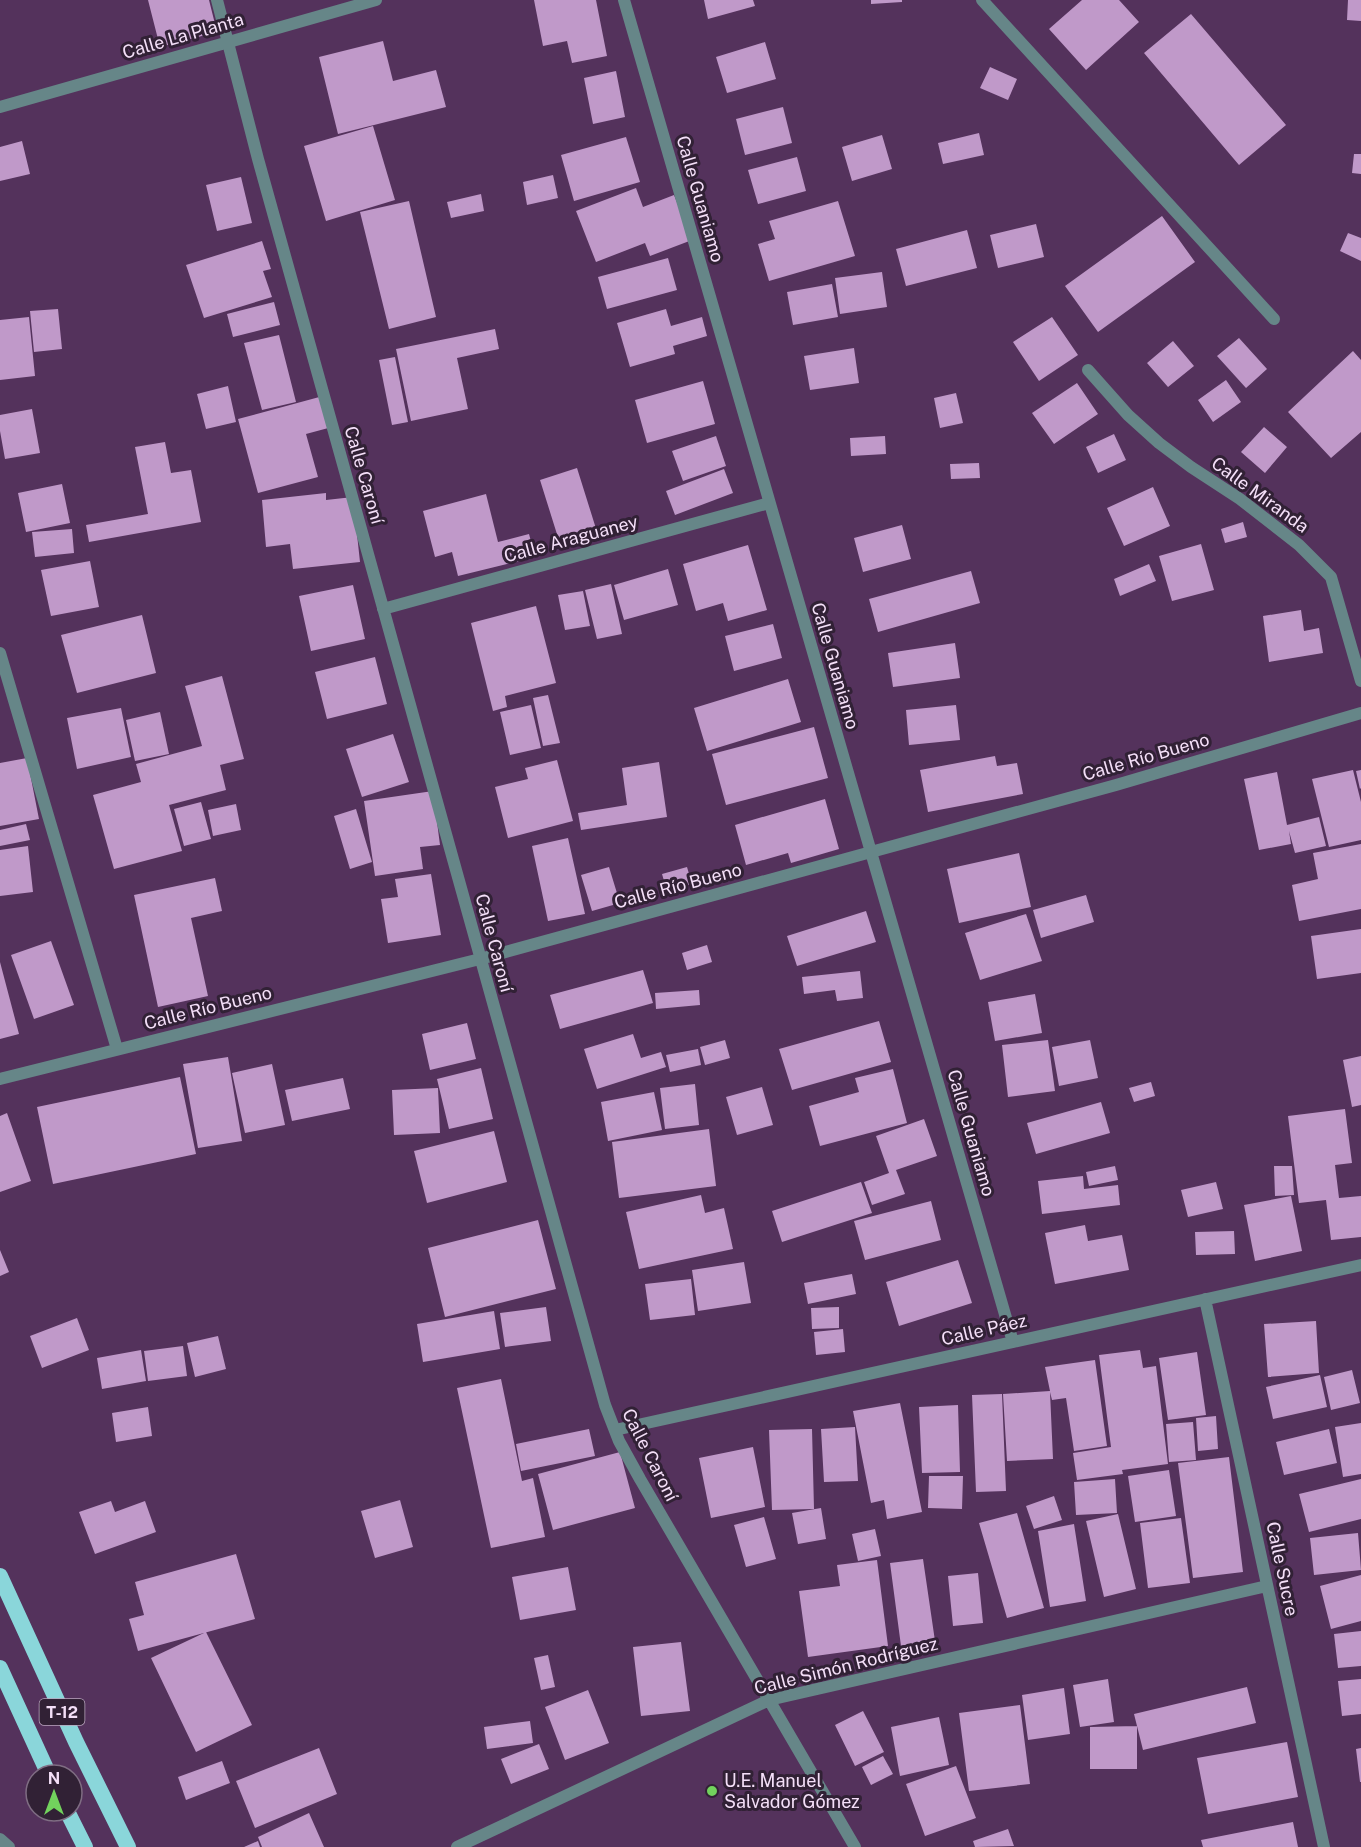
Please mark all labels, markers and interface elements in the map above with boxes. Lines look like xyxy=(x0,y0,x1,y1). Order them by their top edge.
street label: Calle La Planta xyxy=(120,8,246,63)
street label: Calle Guaniamo xyxy=(672,133,729,265)
street label: Calle Caroní xyxy=(340,423,389,527)
street label: Calle Miranda xyxy=(1208,452,1313,537)
street label: Calle Araguaney xyxy=(502,510,640,566)
street label: Calle Guaniamo xyxy=(807,600,864,732)
street label: Calle Río Bueno xyxy=(1080,728,1212,785)
street label: Calle Río Bueno xyxy=(612,858,744,913)
street label: Calle Caroní xyxy=(471,891,518,995)
street label: Calle Río Bueno xyxy=(142,981,274,1034)
street label: Calle Guaniamo xyxy=(943,1067,1000,1199)
street label: Calle Páez xyxy=(939,1310,1029,1350)
street label: Calle Caroní xyxy=(618,1405,683,1505)
street label: Calle Sucre xyxy=(1262,1520,1303,1618)
street label: Calle Simón Rodríguez xyxy=(752,1633,940,1698)
road number: T-12 xyxy=(40,1699,84,1725)
north arrow xyxy=(24,1763,84,1823)
text: N xyxy=(48,1769,60,1788)
place label: U.E. Manuel Salvador Gómez xyxy=(724,1770,860,1812)
marker: U.E. Manuel Salvador Gómez xyxy=(705,1784,719,1798)

